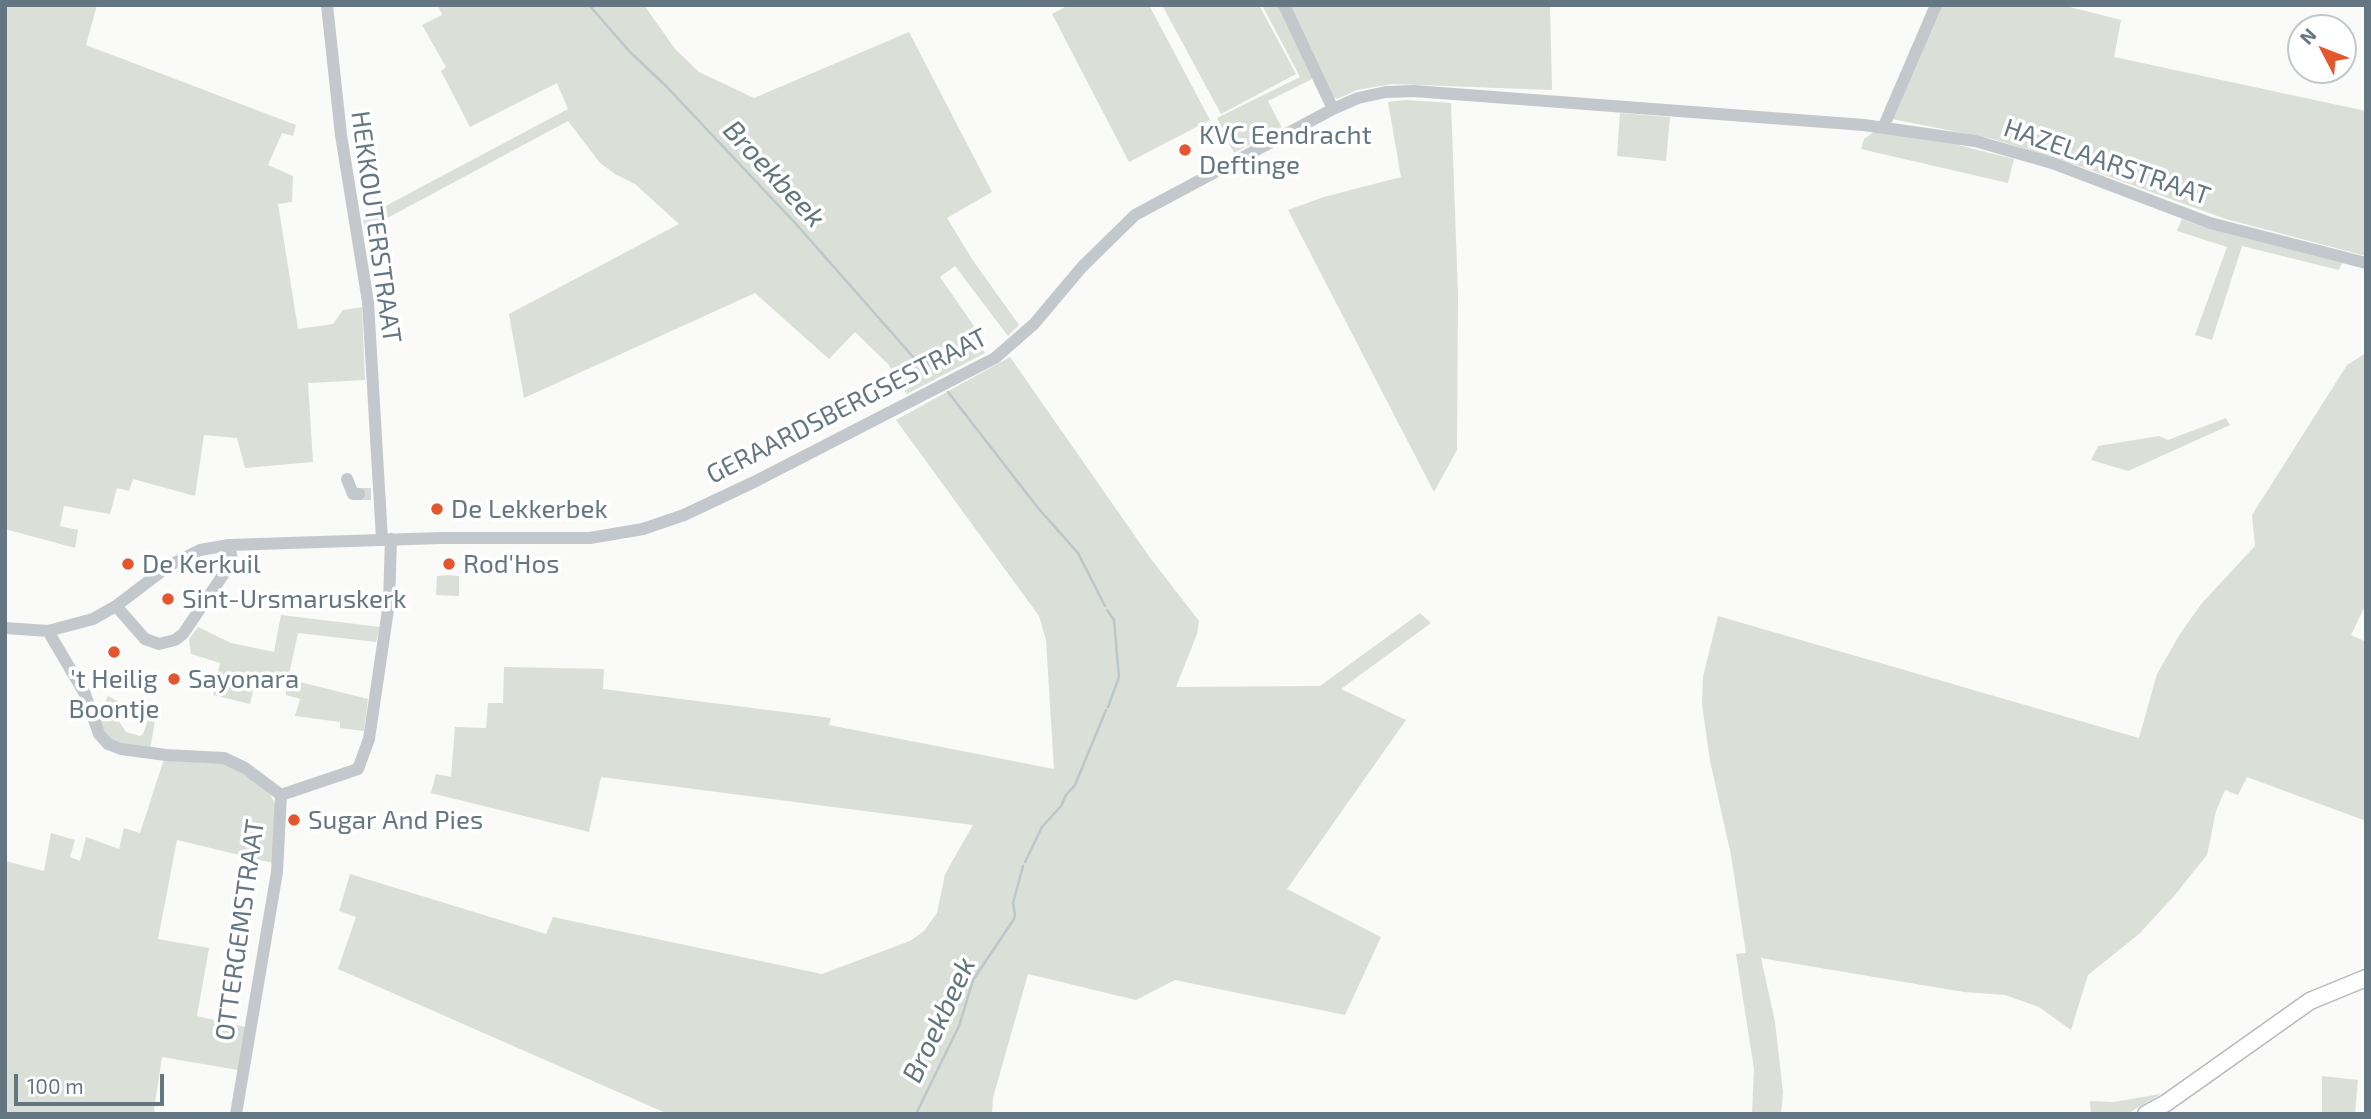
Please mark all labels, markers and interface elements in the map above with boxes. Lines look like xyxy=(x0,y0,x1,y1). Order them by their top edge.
north arrow xyxy=(2287,14,2357,84)
text: N xyxy=(2294,23,2321,49)
street label: HEKKOUTERSTRAAT xyxy=(344,109,408,345)
street label: HAZELAARSTRAAT xyxy=(2000,112,2214,212)
water label: Broekbeek xyxy=(716,113,832,235)
place label: KVC Eendracht Deftinge xyxy=(1199,119,1372,180)
marker: KVC Eendracht Deftinge xyxy=(1177,142,1193,158)
street label: GERAARDSBERGSESTRAAT xyxy=(701,321,993,491)
place label: De Lekkerbek xyxy=(451,493,608,525)
marker: De Lekkerbek xyxy=(429,501,445,517)
place label: De Kerkuil xyxy=(142,548,261,580)
place label: Rod'Hos xyxy=(463,548,559,580)
marker: De Kerkuil xyxy=(120,556,136,572)
marker: Rod'Hos xyxy=(441,556,457,572)
place label: Sint-Ursmaruskerk xyxy=(182,583,407,615)
marker: Sint-Ursmaruskerk xyxy=(160,591,176,607)
marker: 't Heilig Boontje xyxy=(106,644,122,660)
place label: 't Heilig Boontje xyxy=(68,663,160,724)
place label: Sayonara xyxy=(188,663,299,695)
marker: Sayonara xyxy=(166,671,182,687)
place label: Sugar And Pies xyxy=(308,804,483,836)
marker: Sugar And Pies xyxy=(286,812,302,828)
street label: OTTERGEMSTRAAT xyxy=(209,817,271,1043)
water label: Broekbeek xyxy=(895,952,983,1088)
scale bar xyxy=(18,1060,168,1104)
text: 100 m xyxy=(27,1073,84,1098)

